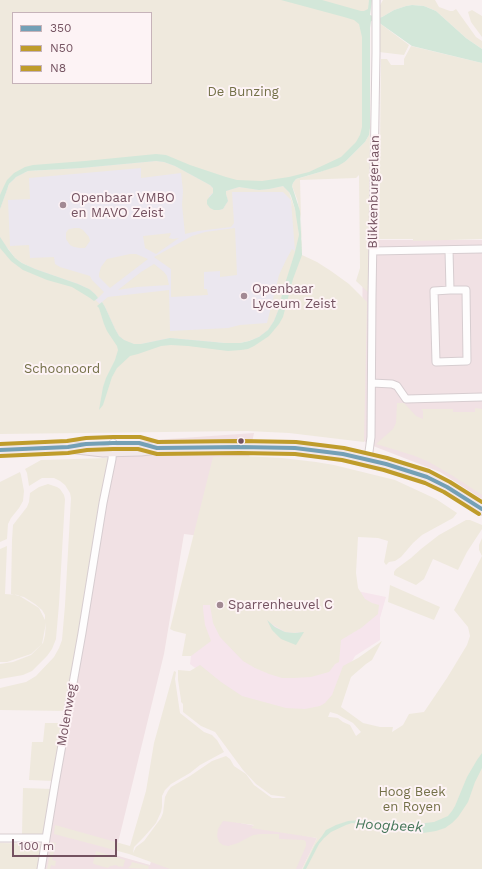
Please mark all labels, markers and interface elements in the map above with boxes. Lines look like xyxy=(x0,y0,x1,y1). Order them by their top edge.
legend xyxy=(12,12,152,84)
text: 350 xyxy=(50,21,71,35)
text: N50 xyxy=(50,41,73,55)
text: N8 xyxy=(50,61,66,75)
park label: De Bunzing xyxy=(207,84,279,100)
street label: Blikkenburgerlaan xyxy=(365,135,383,249)
place label: Openbaar VMBO en MAVO Zeist xyxy=(71,190,175,221)
marker: Openbaar VMBO en MAVO Zeist xyxy=(58,200,68,210)
place label: Openbaar Lyceum Zeist xyxy=(252,281,336,312)
marker: Openbaar Lyceum Zeist xyxy=(239,291,249,301)
park label: Schoonoord xyxy=(24,361,100,377)
unlabelled marker xyxy=(236,436,246,446)
place label: Sparrenheuvel C xyxy=(228,597,333,613)
marker: Sparrenheuvel C xyxy=(215,600,225,610)
street label: Molenweg xyxy=(54,682,80,748)
park label: Hoog Beek en Royen xyxy=(378,784,446,815)
water label: Hoogbeek xyxy=(355,816,423,836)
scale bar xyxy=(14,831,119,857)
text: 100 m xyxy=(19,839,54,853)

